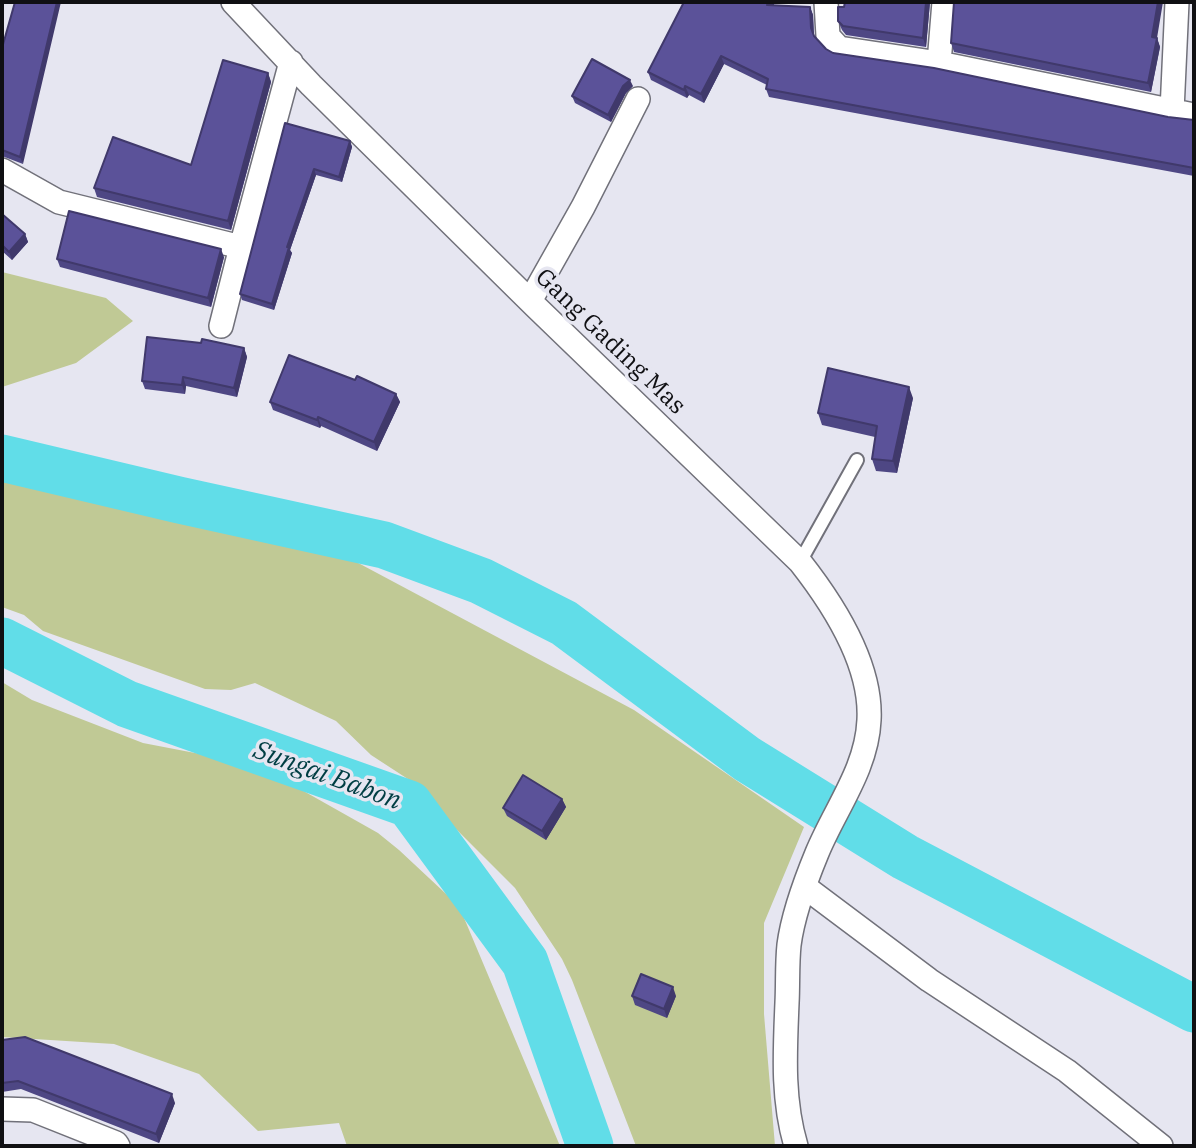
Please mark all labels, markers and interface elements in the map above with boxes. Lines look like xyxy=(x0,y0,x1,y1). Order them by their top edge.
street label: Gang Gading Mas xyxy=(529,263,691,421)
water label: Sungai Babon xyxy=(249,735,405,817)

